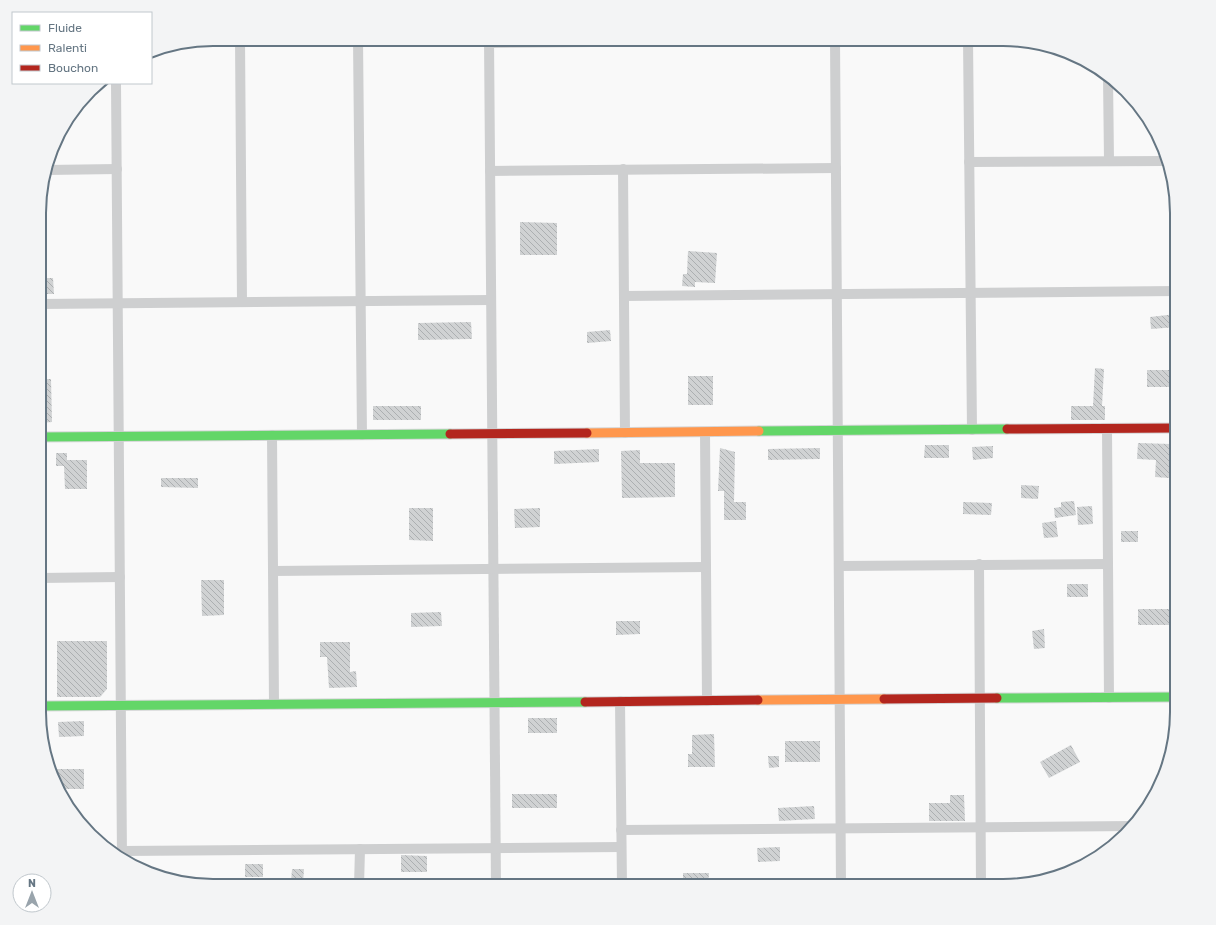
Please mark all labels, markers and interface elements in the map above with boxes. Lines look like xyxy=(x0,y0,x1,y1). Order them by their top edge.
legend xyxy=(12,12,152,84)
text: Fluide xyxy=(48,21,82,35)
text: Ralenti xyxy=(48,41,87,55)
text: Bouchon xyxy=(48,61,98,75)
north arrow xyxy=(12,873,52,913)
text: N xyxy=(28,877,36,890)

